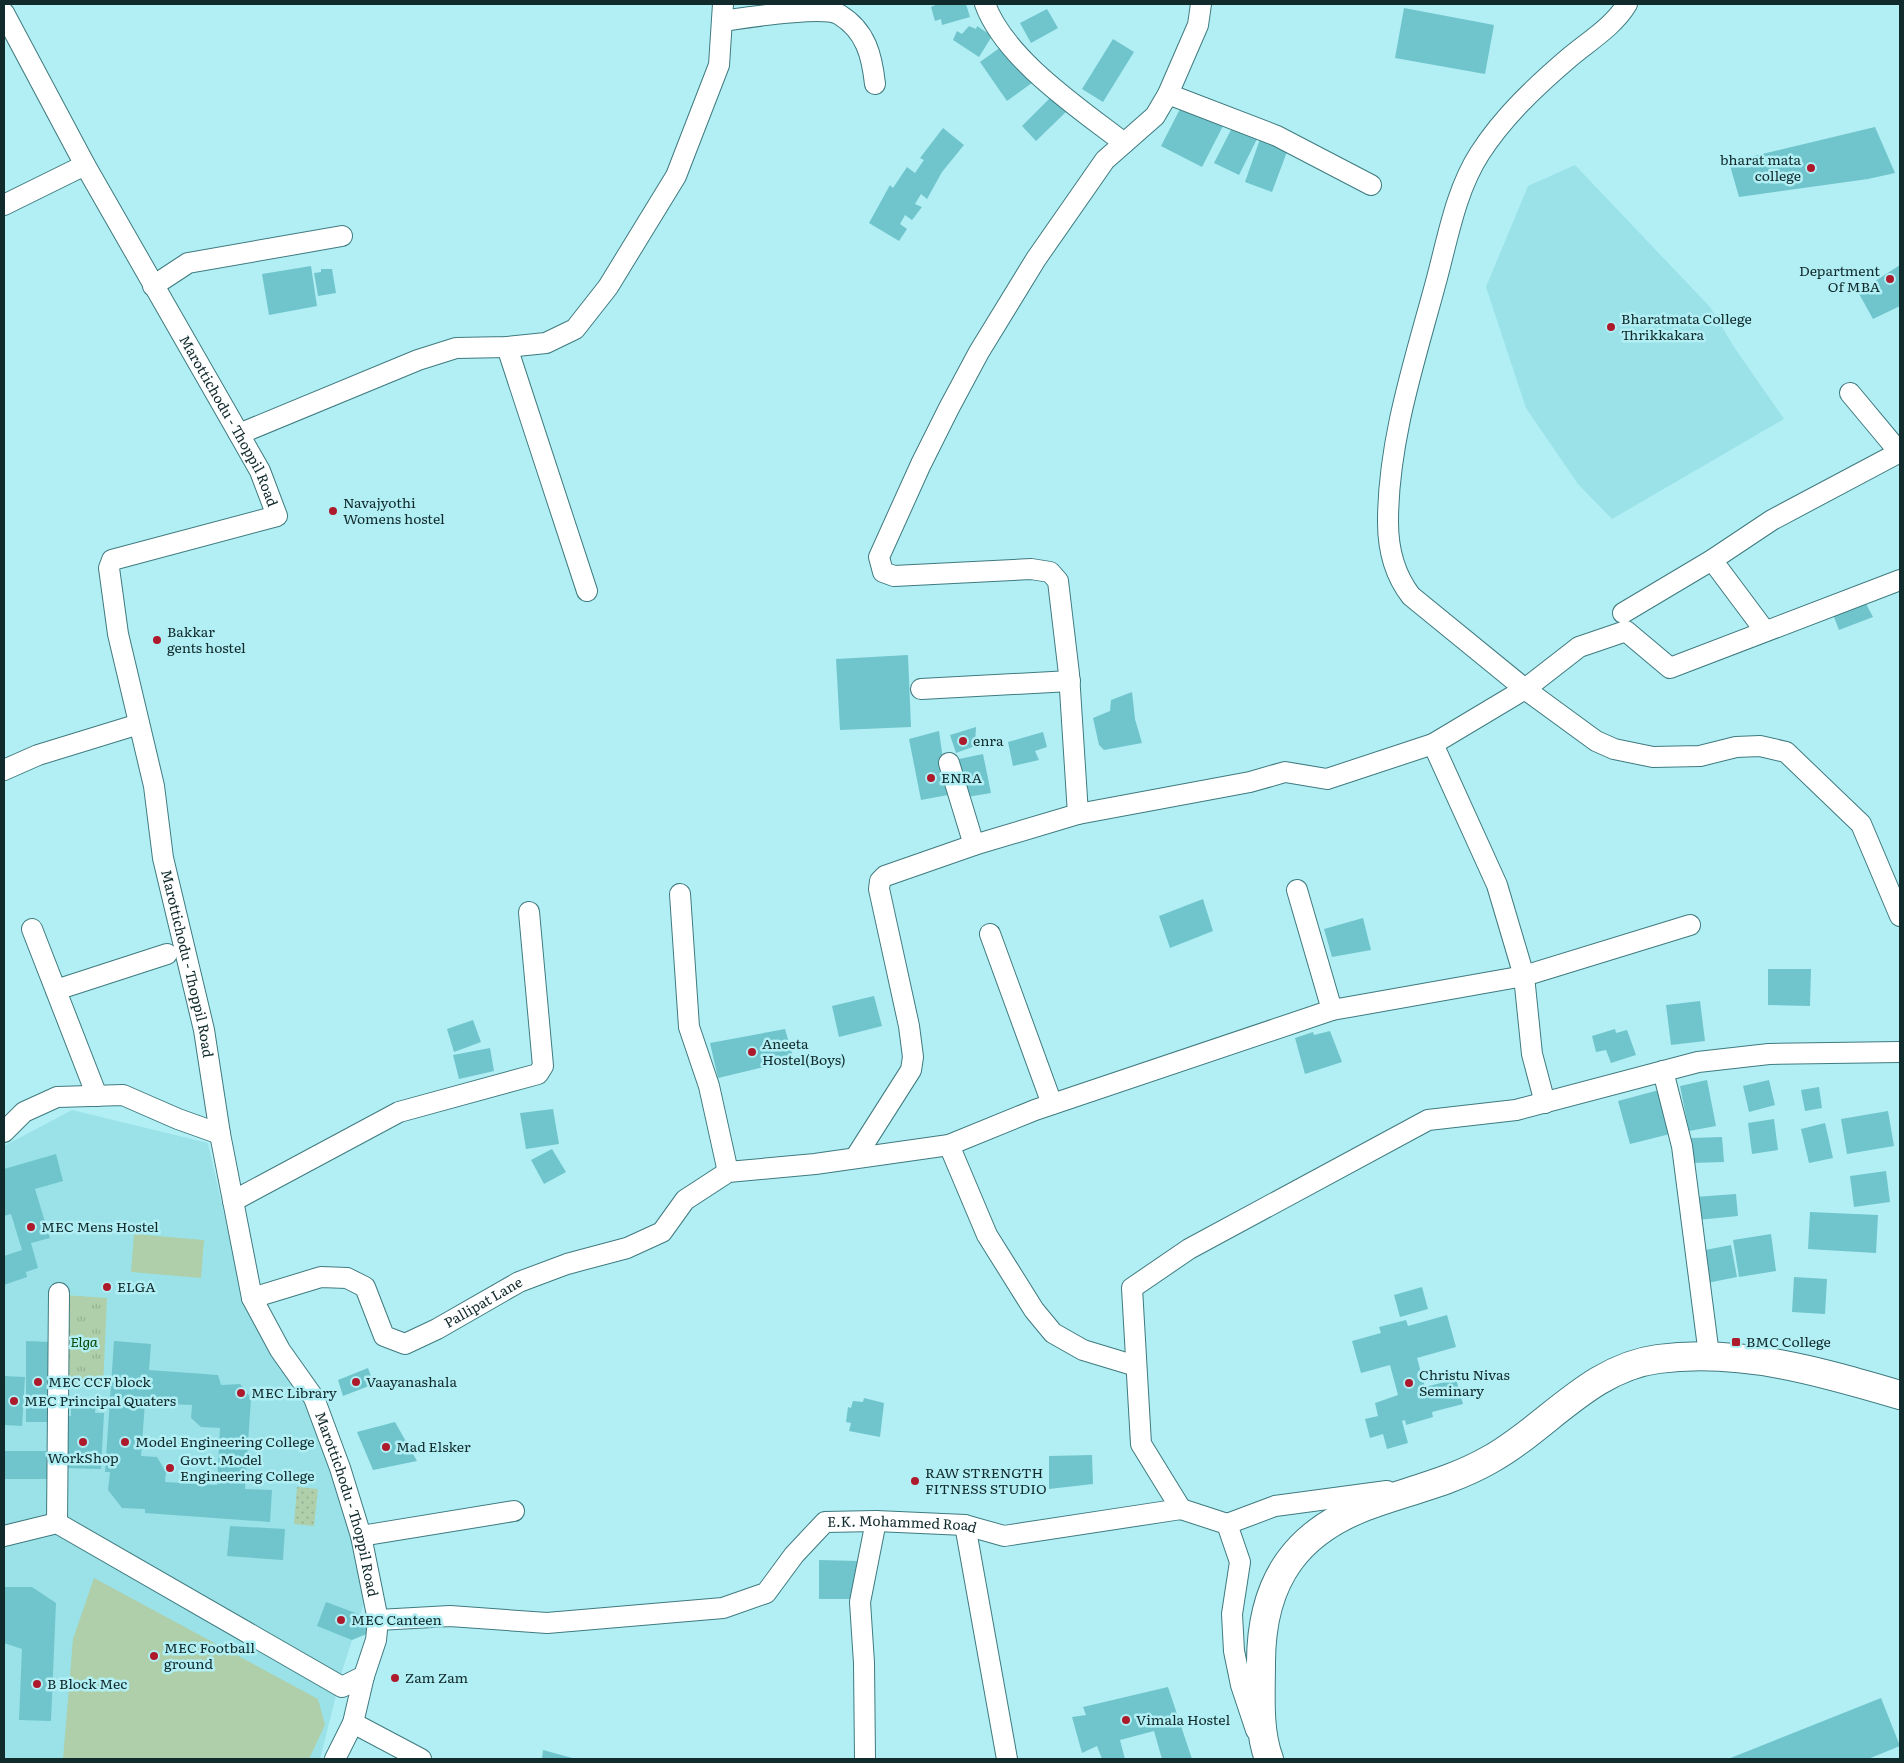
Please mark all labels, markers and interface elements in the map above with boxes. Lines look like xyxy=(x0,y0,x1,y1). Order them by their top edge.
place label: bharat mata college xyxy=(1720,149,1801,185)
marker: bharat mata college xyxy=(1805,162,1817,174)
place label: Department Of MBA xyxy=(1799,260,1881,296)
marker: Department Of MBA xyxy=(1884,273,1896,285)
place label: Bharatmata College Thrikkakara xyxy=(1621,308,1752,344)
marker: Bharatmata College Thrikkakara xyxy=(1605,321,1617,333)
street label: Marottichodu - Thoppil Road xyxy=(175,331,284,510)
place label: Navajyothi Womens hostel xyxy=(343,492,445,528)
marker: Navajyothi Womens hostel xyxy=(327,505,339,517)
place label: Bakkar gents hostel xyxy=(167,621,246,657)
marker: Bakkar gents hostel xyxy=(151,634,163,646)
place label: enra xyxy=(973,730,1004,750)
marker: enra xyxy=(957,735,969,747)
place label: ENRA xyxy=(941,767,983,787)
marker: ENRA xyxy=(925,772,937,784)
street label: Marottichodu - Thoppil Road xyxy=(157,867,219,1059)
place label: Aneeta Hostel(Boys) xyxy=(762,1033,846,1069)
marker: Aneeta Hostel(Boys) xyxy=(746,1046,758,1058)
place label: MEC Mens Hostel xyxy=(41,1216,159,1236)
marker: MEC Mens Hostel xyxy=(25,1221,37,1233)
street label: Pallipat Lane xyxy=(440,1271,526,1332)
place label: ELGA xyxy=(117,1276,156,1296)
marker: ELGA xyxy=(101,1281,113,1293)
park label: Elga xyxy=(70,1331,98,1351)
place label: BMC College xyxy=(1746,1331,1831,1351)
marker: BMC College xyxy=(1730,1336,1742,1348)
place label: Christu Nivas Seminary xyxy=(1419,1364,1510,1400)
place label: MEC CCF block xyxy=(48,1371,151,1391)
place label: Vaayanashala xyxy=(366,1371,457,1391)
marker: MEC CCF block xyxy=(32,1376,44,1388)
marker: Vaayanashala xyxy=(350,1376,362,1388)
marker: Christu Nivas Seminary xyxy=(1403,1377,1415,1389)
place label: MEC Library xyxy=(251,1382,338,1402)
marker: MEC Library xyxy=(235,1387,247,1399)
place label: MEC Principal Quaters xyxy=(24,1390,176,1410)
marker: MEC Principal Quaters xyxy=(8,1395,20,1407)
street label: Marottichodu - Thoppil Road xyxy=(311,1408,384,1599)
place label: Model Engineering College xyxy=(135,1431,314,1451)
marker: WorkShop xyxy=(77,1436,89,1448)
marker: Model Engineering College xyxy=(119,1436,131,1448)
place label: Mad Elsker xyxy=(396,1436,471,1456)
marker: Mad Elsker xyxy=(380,1441,392,1453)
place label: WorkShop xyxy=(47,1447,119,1467)
place label: Govt. Model Engineering College xyxy=(180,1449,314,1485)
marker: Govt. Model Engineering College xyxy=(164,1462,176,1474)
place label: RAW STRENGTH FITNESS STUDIO xyxy=(925,1462,1047,1498)
marker: RAW STRENGTH FITNESS STUDIO xyxy=(909,1475,921,1487)
street label: E.K. Mohammed Road xyxy=(827,1510,980,1537)
place label: MEC Canteen xyxy=(351,1609,442,1629)
marker: MEC Canteen xyxy=(335,1614,347,1626)
place label: MEC Football ground xyxy=(164,1637,255,1673)
marker: MEC Football ground xyxy=(148,1650,160,1662)
place label: Zam Zam xyxy=(405,1667,469,1687)
marker: Zam Zam xyxy=(389,1672,401,1684)
place label: B Block Mec xyxy=(47,1673,127,1693)
marker: B Block Mec xyxy=(31,1678,43,1690)
place label: Vimala Hostel xyxy=(1136,1709,1230,1729)
marker: Vimala Hostel xyxy=(1120,1714,1132,1726)

